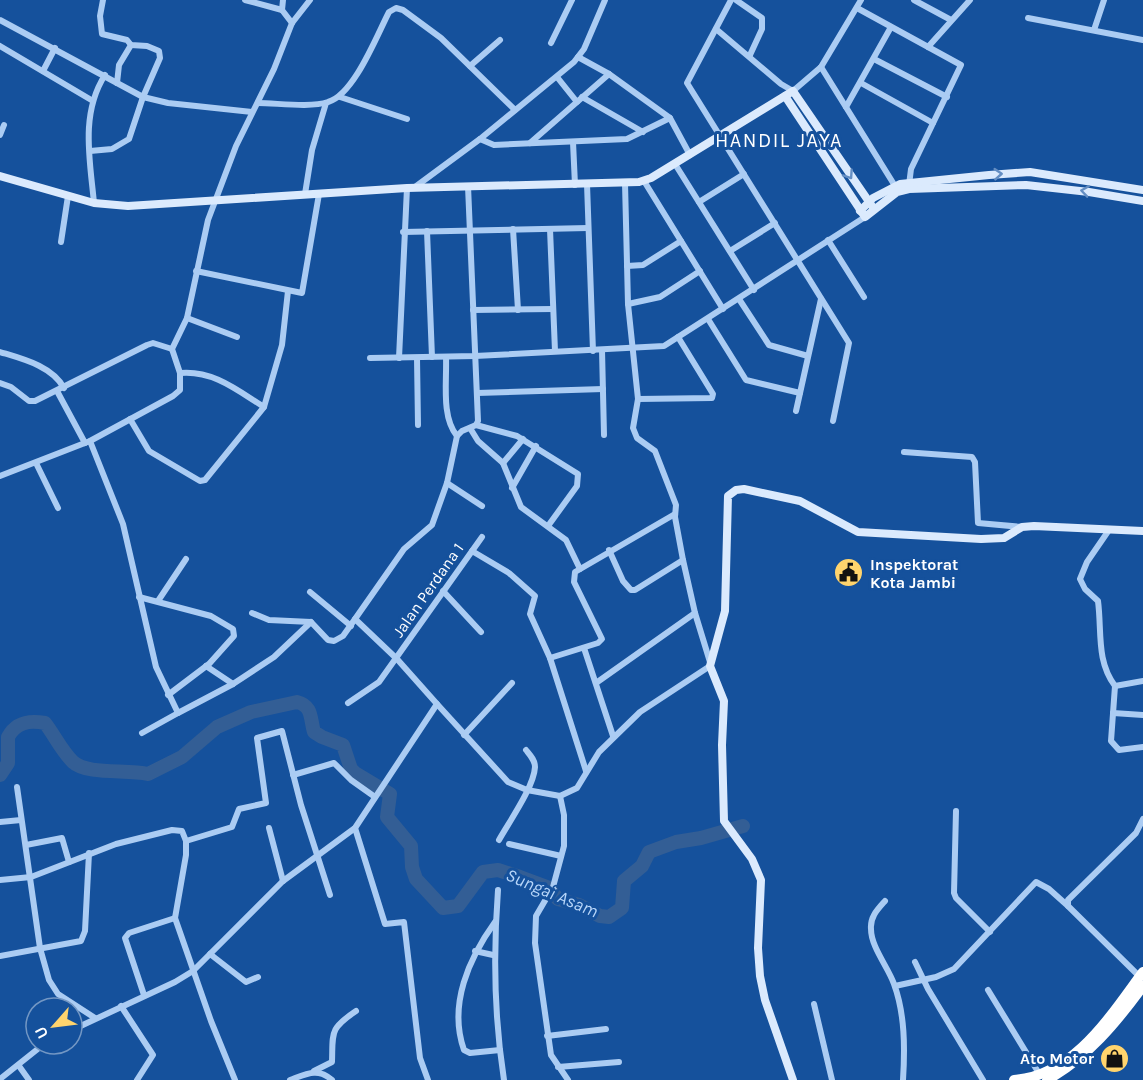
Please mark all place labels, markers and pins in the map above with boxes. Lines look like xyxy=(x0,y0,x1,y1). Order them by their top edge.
place label: Inspektorat Kota Jambi xyxy=(870,555,958,592)
public building icon: Inspektorat Kota Jambi xyxy=(833,557,865,589)
shop icon: Ato Motor xyxy=(1099,1042,1131,1074)
place label: Ato Motor xyxy=(1020,1049,1095,1068)

